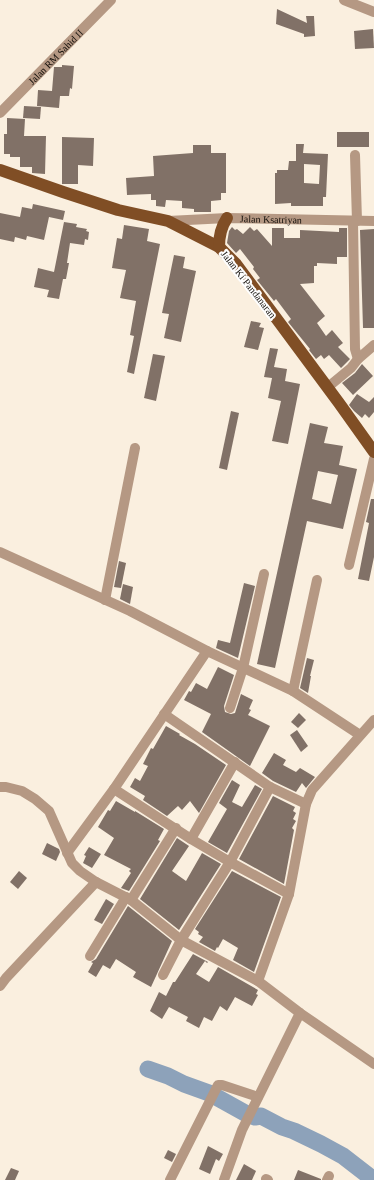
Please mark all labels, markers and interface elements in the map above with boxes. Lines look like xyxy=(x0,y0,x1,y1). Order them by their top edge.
street label: Jalan RM Sahid II xyxy=(26,27,85,87)
street label: Jalan Ksatriyan xyxy=(240,213,302,226)
street label: Jalan Ki Pandanaran xyxy=(219,249,278,320)

